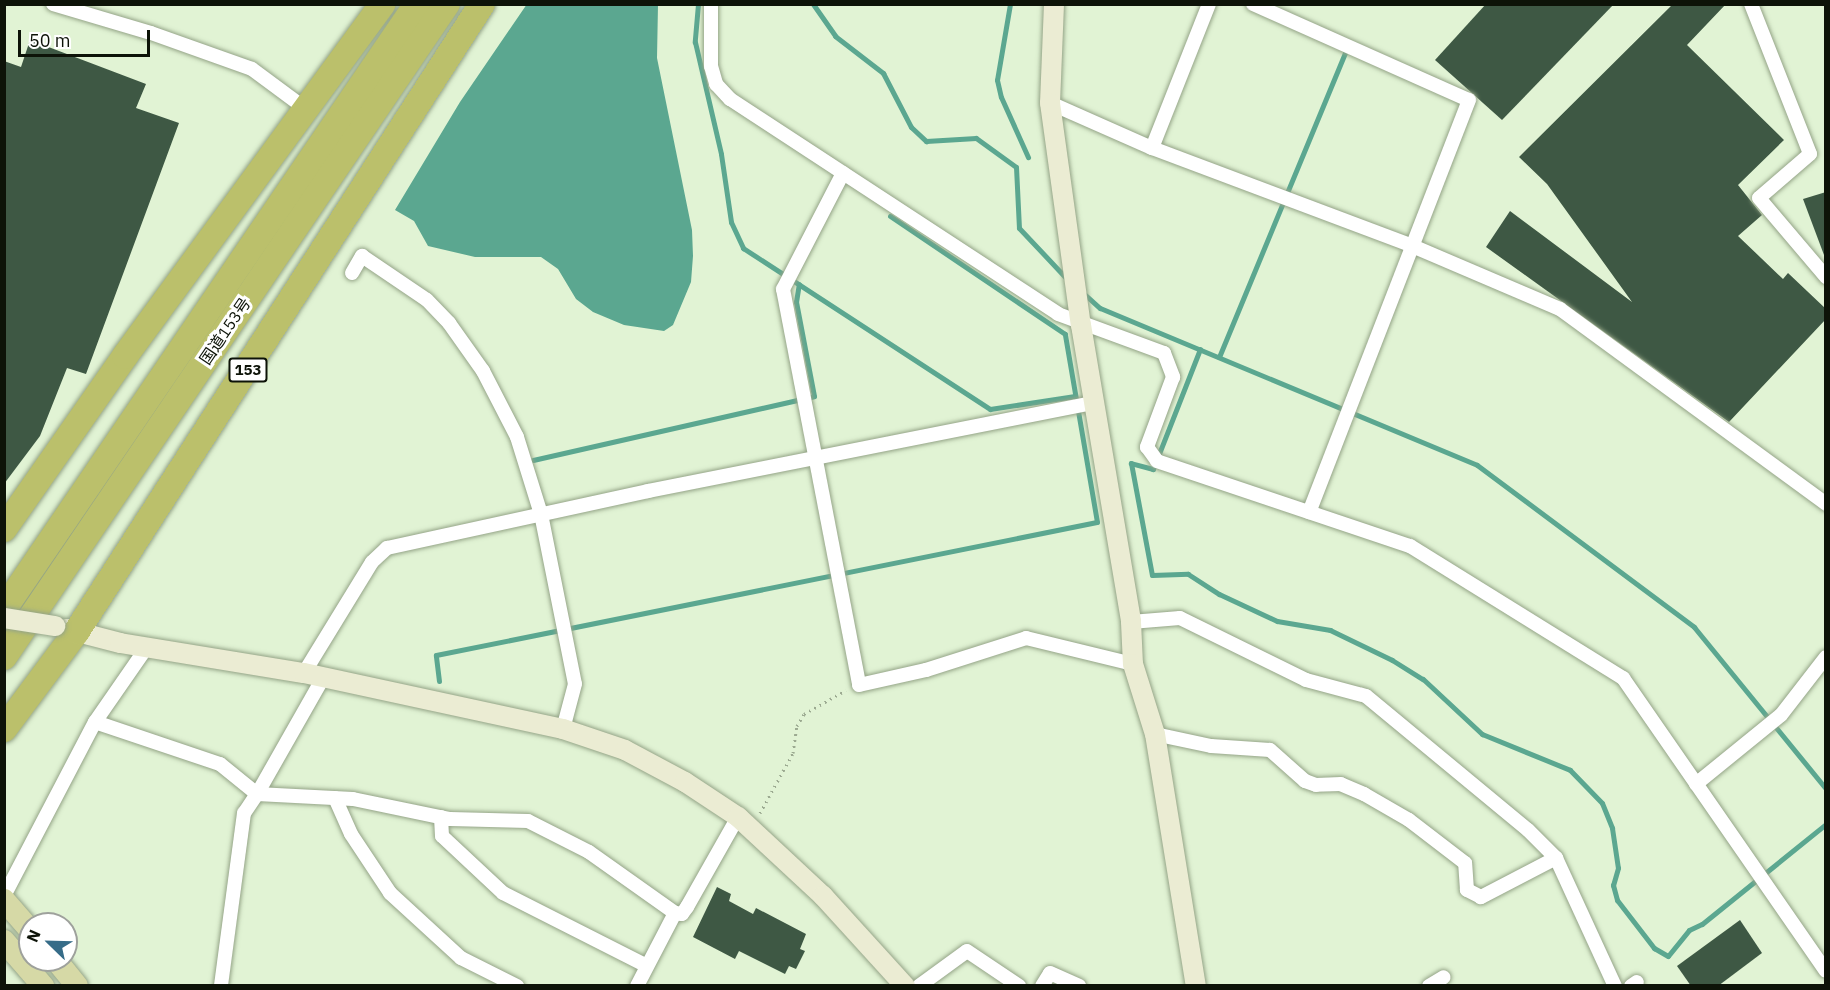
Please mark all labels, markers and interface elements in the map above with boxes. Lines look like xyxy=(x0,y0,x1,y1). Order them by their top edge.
scale bar xyxy=(21,18,153,56)
text: 50 m xyxy=(29,29,71,52)
street label: 国道153号 xyxy=(196,294,254,368)
road number: 153 xyxy=(228,358,268,382)
north arrow xyxy=(18,912,78,972)
text: N xyxy=(22,927,45,945)

